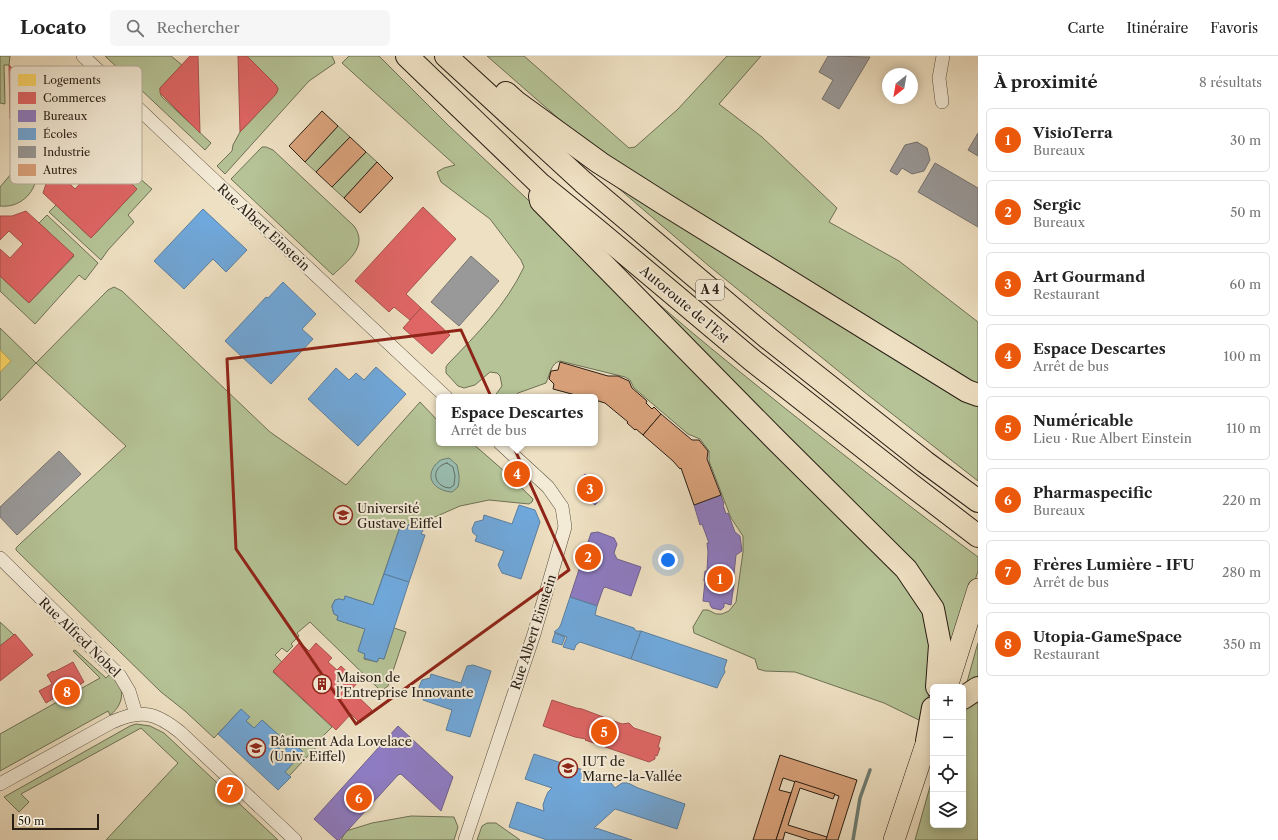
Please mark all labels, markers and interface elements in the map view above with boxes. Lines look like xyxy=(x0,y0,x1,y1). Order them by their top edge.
search box xyxy=(110,10,390,46)
text: Locato xyxy=(20,16,86,39)
icon: search xyxy=(124,17,146,39)
text: Rechercher xyxy=(156,18,239,37)
text: Carte xyxy=(1068,19,1104,37)
text: Itinéraire xyxy=(1126,19,1188,37)
text: Favoris xyxy=(1210,19,1258,37)
legend xyxy=(10,66,142,184)
north arrow xyxy=(882,68,918,104)
text: À proximité xyxy=(994,72,1098,92)
text: Logements xyxy=(43,73,101,87)
text: 8 résultats xyxy=(1199,74,1262,90)
text: Commerces xyxy=(43,91,106,105)
text: Bureaux xyxy=(43,109,88,123)
text: VisioTerra xyxy=(1033,123,1113,142)
text: Écoles xyxy=(43,127,78,141)
text: 1 xyxy=(1005,132,1011,148)
text: 30 m xyxy=(1230,132,1261,148)
text: Bureaux xyxy=(1033,142,1085,158)
text: Industrie xyxy=(43,145,90,159)
text: Autres xyxy=(42,163,77,177)
street label: Rue Albert Einstein xyxy=(214,180,314,274)
text: Sergic xyxy=(1033,195,1081,214)
text: 2 xyxy=(1004,204,1012,220)
text: 50 m xyxy=(1230,204,1261,220)
text: Bureaux xyxy=(1033,214,1085,230)
street label: Autoroute de l’Est xyxy=(636,261,733,346)
text: Art Gourmand xyxy=(1033,267,1145,286)
text: 3 xyxy=(1004,276,1012,292)
text: 60 m xyxy=(1230,276,1261,292)
road number: A 4 xyxy=(696,280,724,300)
text: Restaurant xyxy=(1033,286,1100,302)
text: Espace Descartes xyxy=(1033,339,1166,358)
text: 4 xyxy=(1004,348,1012,364)
text: 100 m xyxy=(1223,348,1261,364)
text: Arrêt de bus xyxy=(1033,358,1109,374)
popup xyxy=(436,394,598,446)
text: Espace Descartes xyxy=(451,403,583,422)
text: Numéricable xyxy=(1033,411,1133,430)
text: 5 xyxy=(1004,420,1012,436)
text: 110 m xyxy=(1226,420,1261,436)
text: Arrêt de bus xyxy=(451,422,527,438)
text: Lieu · Rue Albert Einstein xyxy=(1033,430,1192,446)
pin: 4 xyxy=(504,459,530,489)
pin: 3 xyxy=(577,474,603,504)
text: Pharmaspecific xyxy=(1033,483,1152,502)
text: 6 xyxy=(1004,492,1012,508)
text: 220 m xyxy=(1222,492,1261,508)
place label: Université Gustave Eiffel xyxy=(357,500,443,531)
text: Bureaux xyxy=(1033,502,1085,518)
school or university icon: Université Gustave Eiffel xyxy=(332,504,354,526)
pin: 2 xyxy=(575,542,601,572)
your location xyxy=(658,550,678,570)
text: Frères Lumière - IFU xyxy=(1033,555,1194,574)
pin: 1 xyxy=(707,564,733,594)
text: 7 xyxy=(1005,564,1011,580)
text: 280 m xyxy=(1222,564,1261,580)
street label: Rue Albert Einstein xyxy=(507,572,559,692)
text: Arrêt de bus xyxy=(1033,574,1109,590)
street label: Rue Alfred Nobel xyxy=(36,594,124,680)
text: Utopia-GameSpace xyxy=(1033,627,1182,646)
text: 8 xyxy=(1004,636,1012,652)
text: 350 m xyxy=(1223,636,1261,652)
text: Restaurant xyxy=(1033,646,1100,662)
place label: Maison de l’Entreprise Innovante xyxy=(336,669,473,700)
building icon: Maison de l’Entreprise Innovante xyxy=(311,673,333,695)
pin: 8 xyxy=(54,677,80,707)
map controls xyxy=(930,684,966,828)
button: + xyxy=(930,684,966,720)
pin: 5 xyxy=(591,717,617,747)
button: − xyxy=(930,720,966,756)
place label: Bâtiment Ada Lovelace (Univ. Eiffel) xyxy=(270,733,412,764)
school or university icon: Bâtiment Ada Lovelace (Univ. Eiffel) xyxy=(245,737,267,759)
place label: IUT de Marne-la-Vallée xyxy=(582,753,682,784)
button: locate xyxy=(930,756,966,792)
school or university icon: IUT de Marne-la-Vallée xyxy=(557,757,579,779)
pin: 7 xyxy=(217,775,243,805)
pin: 6 xyxy=(346,783,372,813)
button: layers xyxy=(930,792,966,828)
scale bar xyxy=(12,812,99,831)
text: 50 m xyxy=(18,814,44,828)

